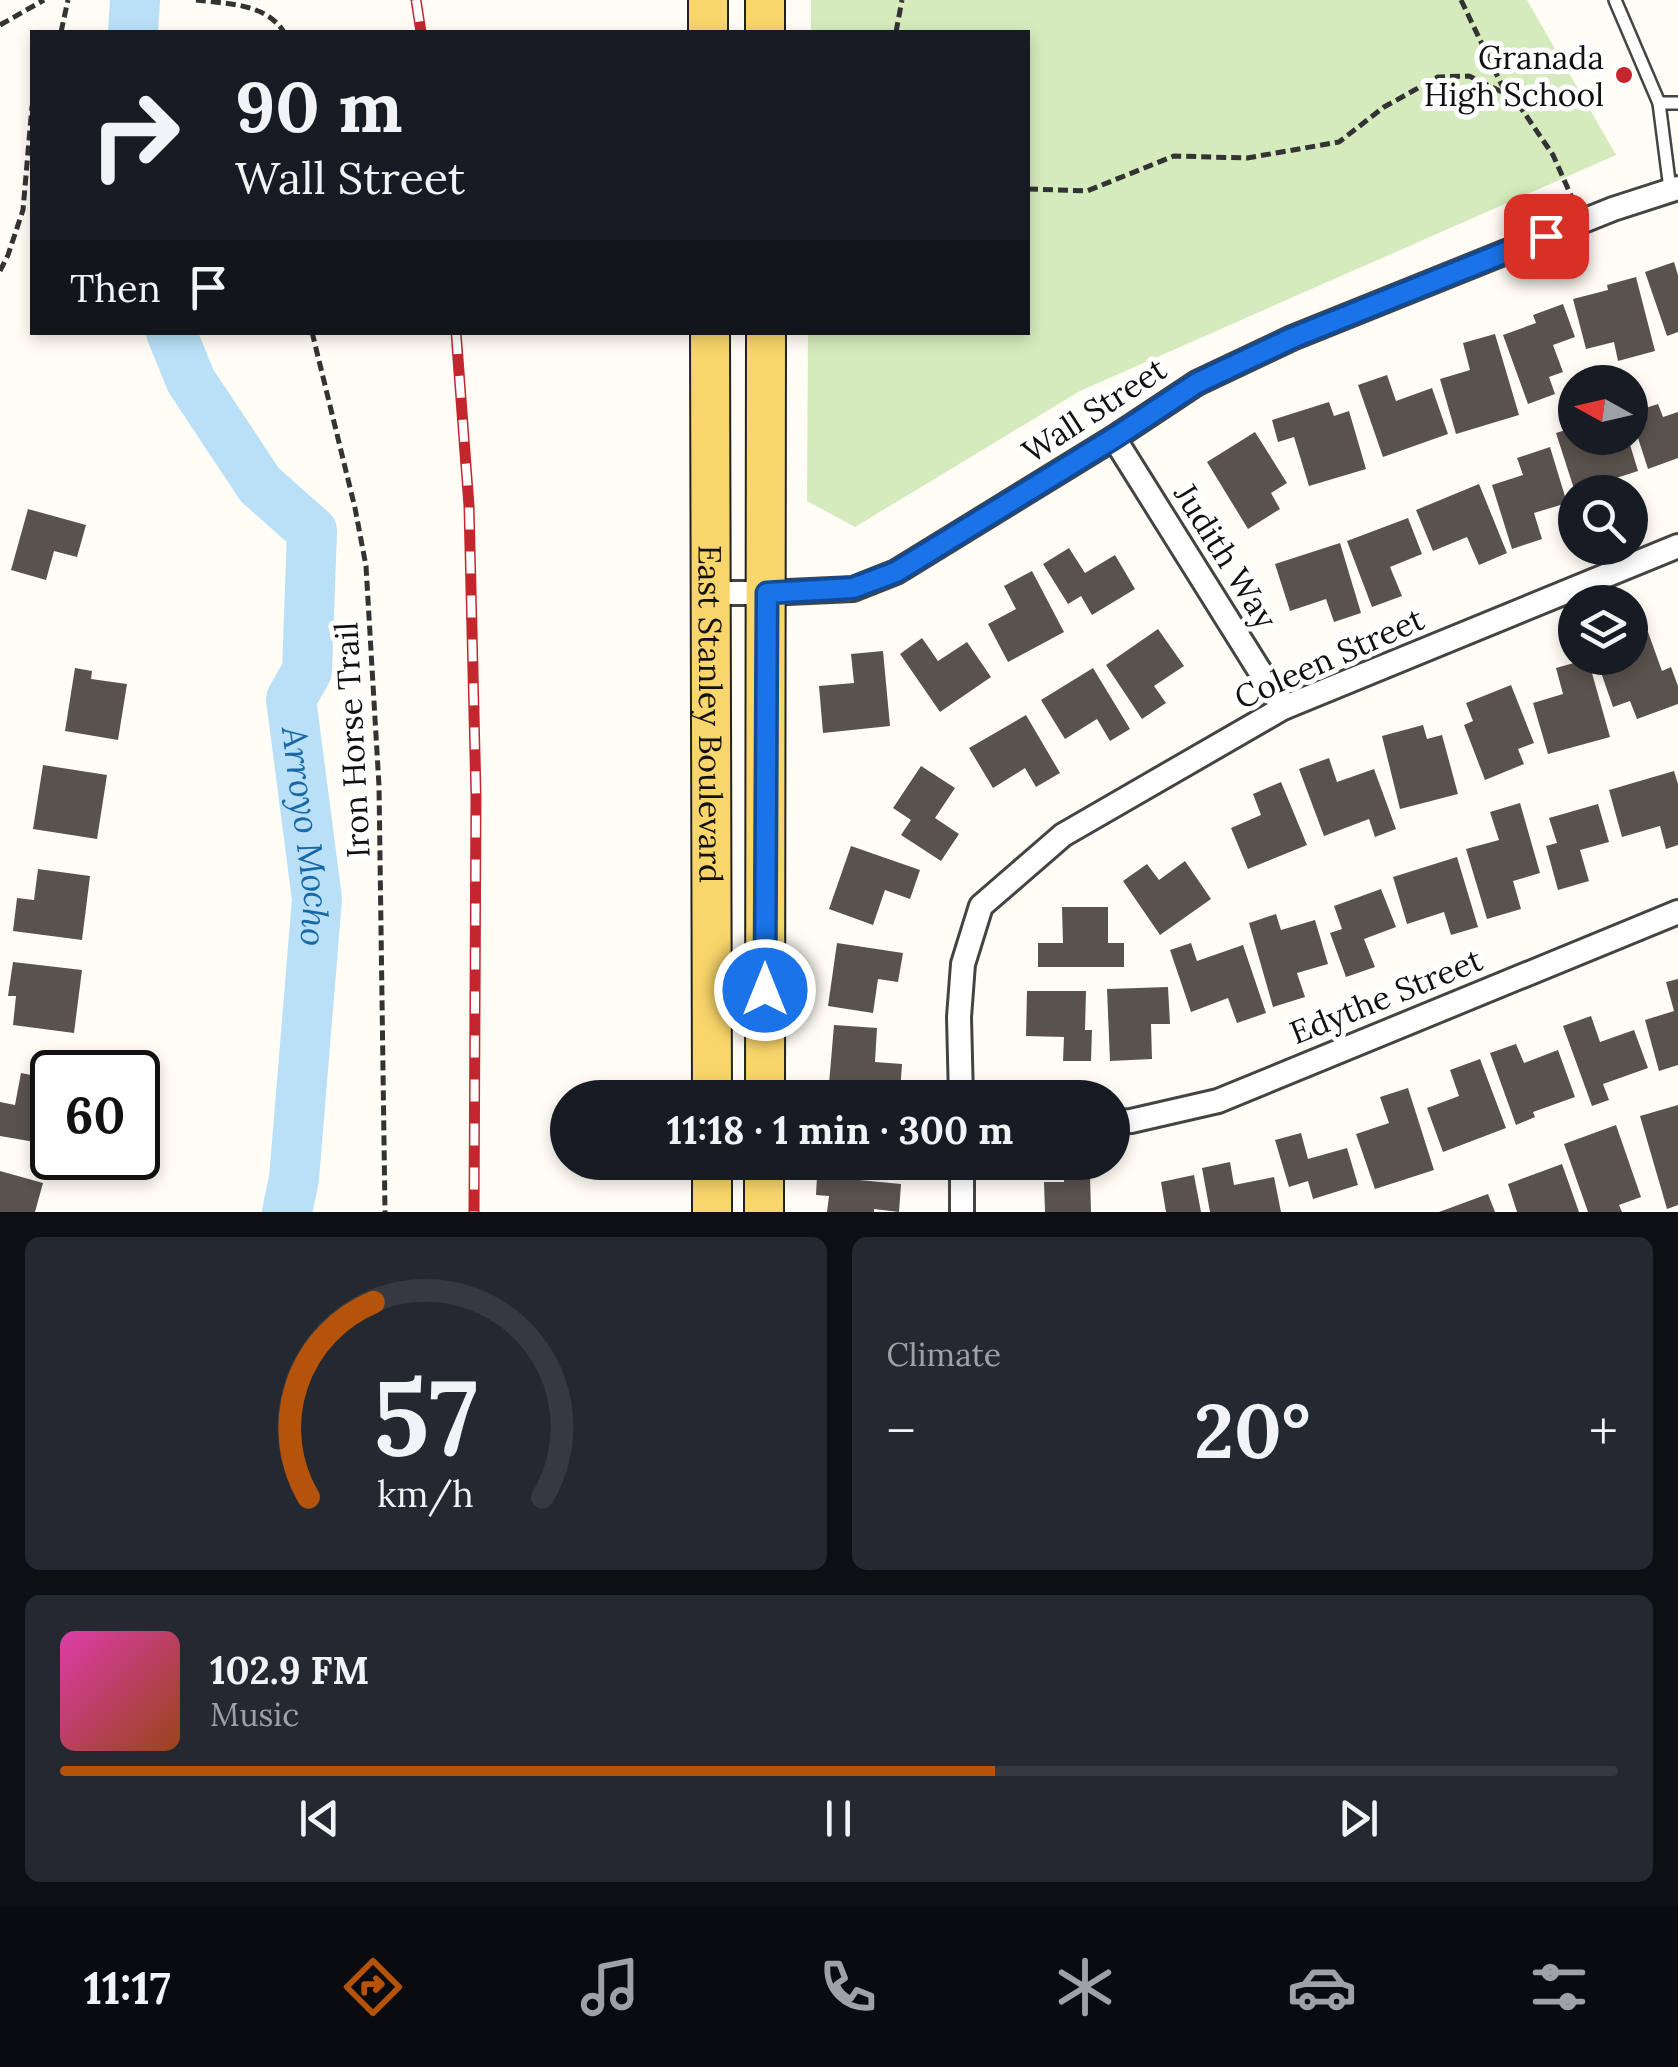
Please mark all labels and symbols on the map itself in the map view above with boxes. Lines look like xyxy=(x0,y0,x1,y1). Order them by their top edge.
place label: Granada High School xyxy=(1424,37,1604,115)
marker: Granada High School xyxy=(1613,64,1635,86)
pin xyxy=(1504,194,1589,279)
street label: Wall Street xyxy=(1014,348,1174,472)
north arrow xyxy=(1558,365,1648,455)
street label: Judith Way xyxy=(1165,475,1287,636)
street label: East Stanley Boulevard xyxy=(690,545,732,883)
street label: Coleen Street xyxy=(1228,598,1431,718)
street label: Iron Horse Trail xyxy=(325,621,379,859)
water label: Arroyo Mocho xyxy=(272,723,340,948)
position arrow xyxy=(713,938,817,1042)
street label: Edythe Street xyxy=(1284,939,1489,1053)
speed limit sign: 60 xyxy=(30,1050,160,1180)

